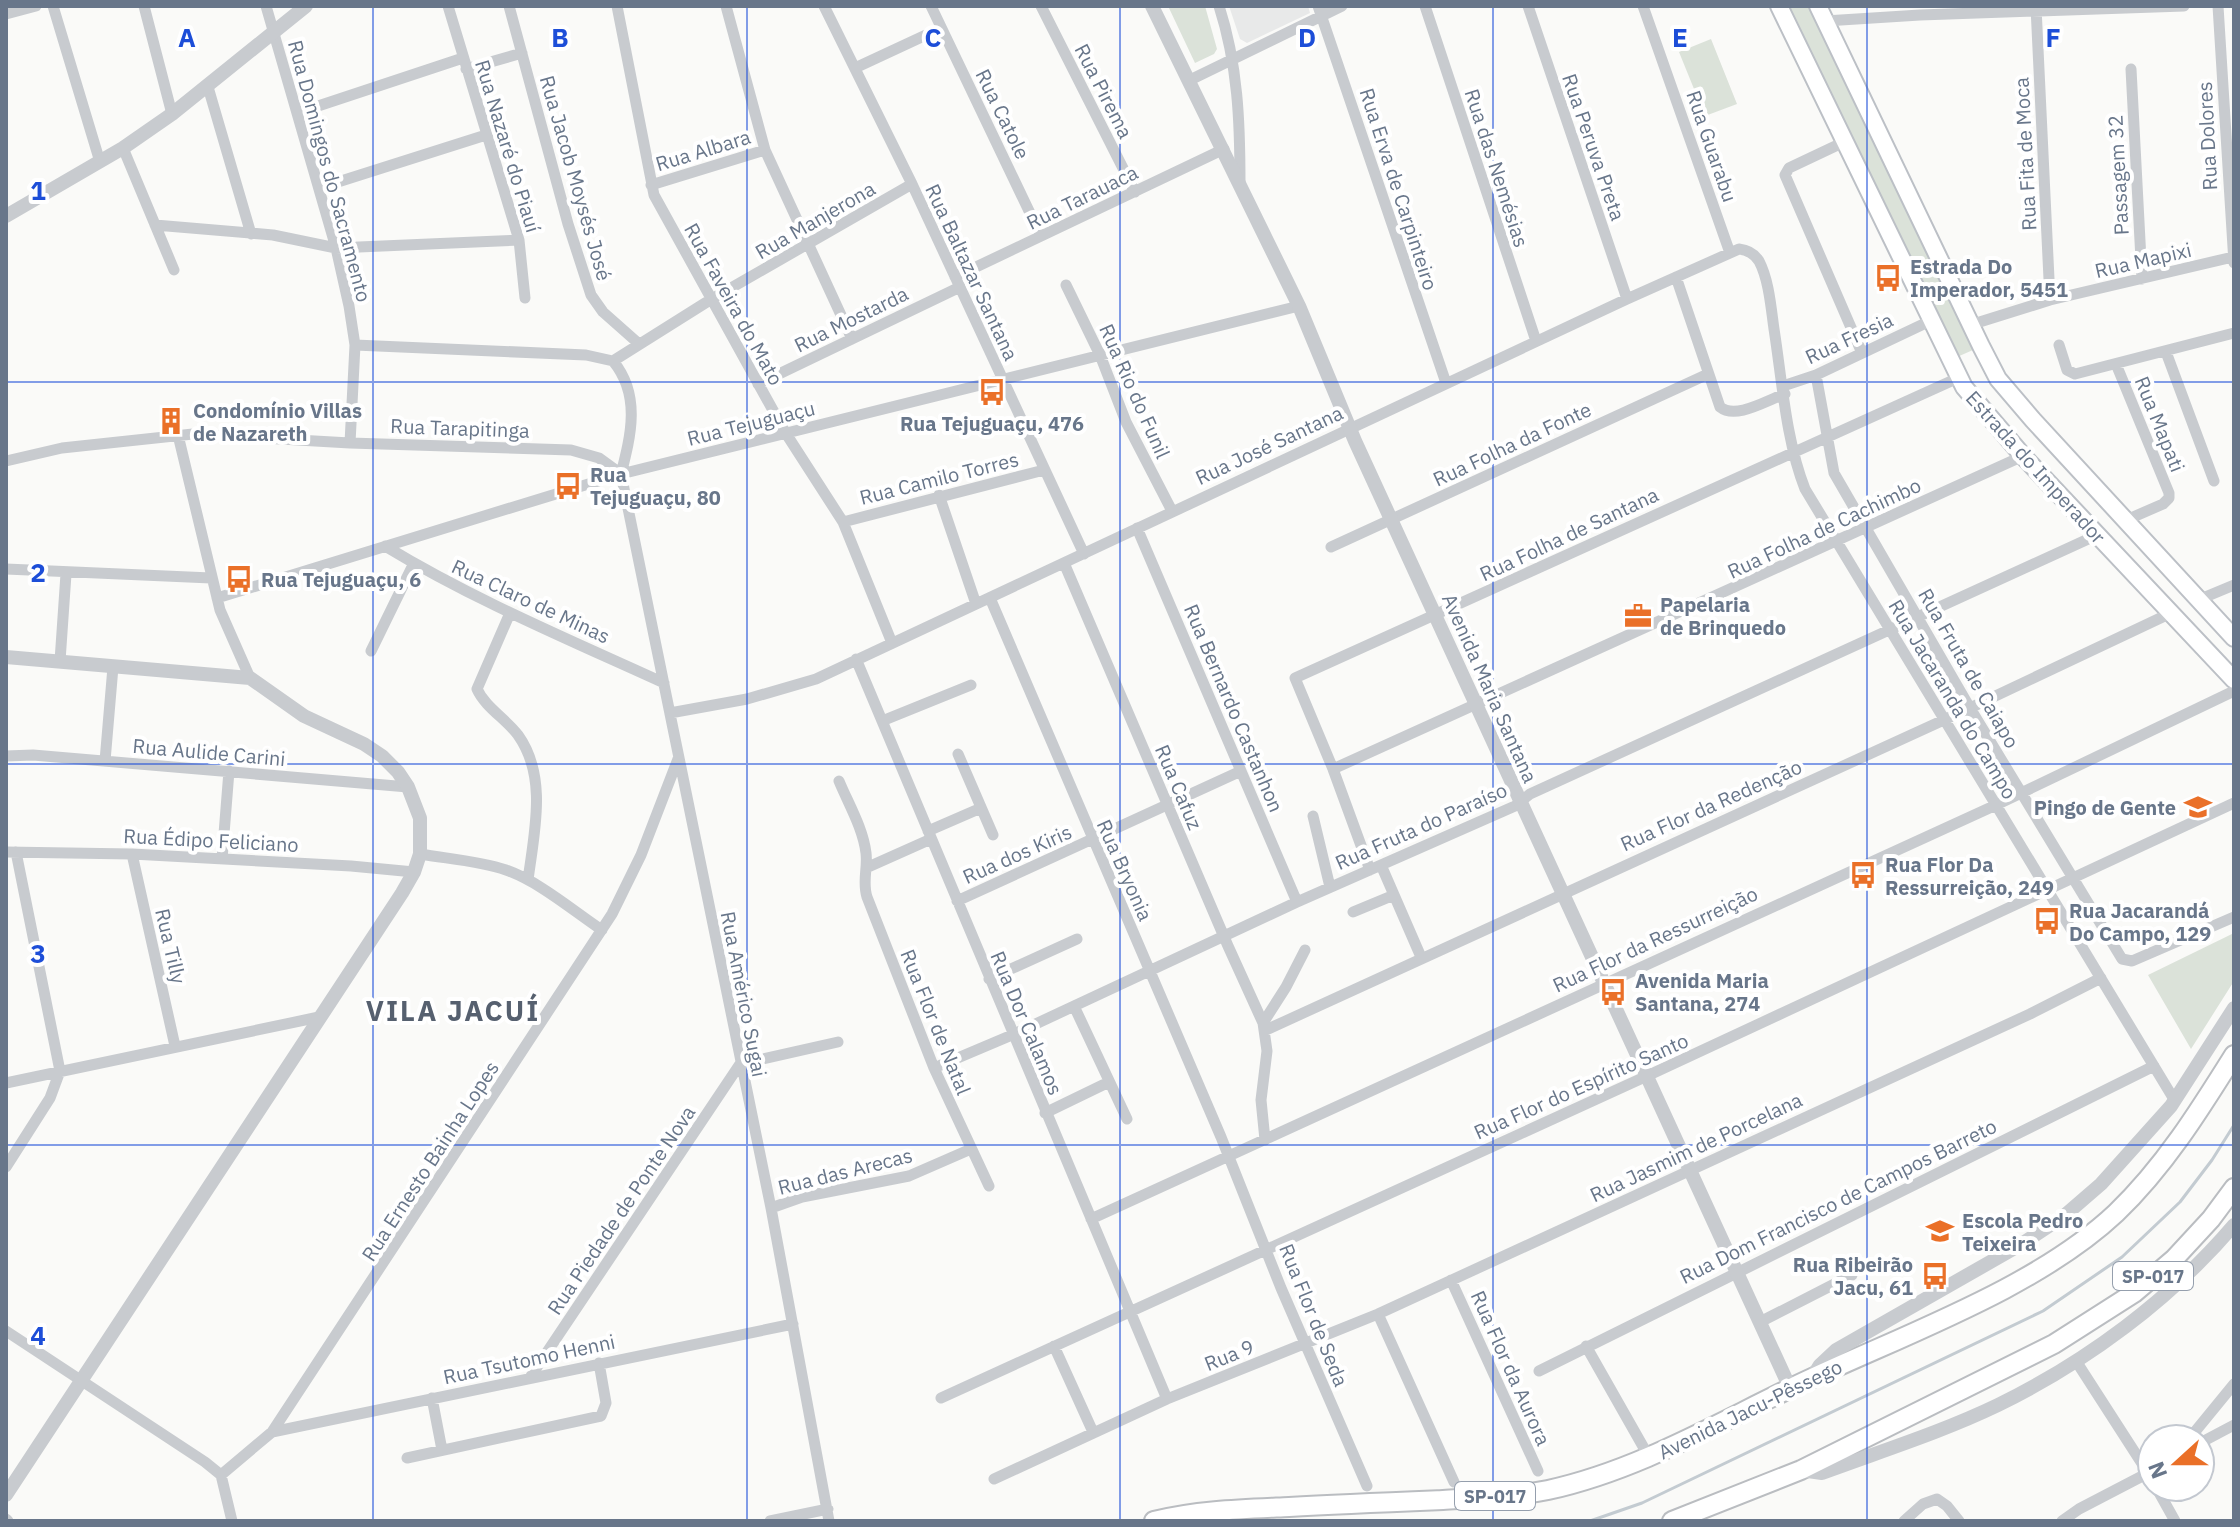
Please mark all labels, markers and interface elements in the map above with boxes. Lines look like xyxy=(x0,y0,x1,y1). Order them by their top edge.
text: A xyxy=(178,20,196,54)
text: B xyxy=(551,20,569,54)
text: C xyxy=(925,20,942,54)
text: D xyxy=(1298,20,1316,54)
text: E xyxy=(1672,20,1688,54)
text: F xyxy=(2045,20,2061,54)
street label: Rua Domingos do Sacramento xyxy=(282,37,378,305)
street label: Rua Pirema xyxy=(1069,39,1140,143)
street label: Rua Nazaré do Piauí xyxy=(469,56,547,236)
street label: Rua Catole xyxy=(970,64,1036,164)
street label: Rua Peruva Preta xyxy=(1556,70,1632,224)
street label: Rua Jacob Moysés José xyxy=(534,72,618,284)
street label: Rua Fita de Moca xyxy=(2007,76,2043,231)
street label: Rua Dolores xyxy=(2191,81,2223,191)
street label: Rua Erva de Carpinteiro xyxy=(1354,85,1444,293)
street label: Rua das Nemésias xyxy=(1459,85,1535,251)
street label: Rua Guarabu xyxy=(1680,87,1744,205)
street label: Passagem 32 xyxy=(2101,114,2135,236)
street label: Rua Albara xyxy=(652,123,754,177)
street label: Rua Tarauaca xyxy=(1022,158,1143,236)
text: 1 xyxy=(30,173,46,207)
street label: Rua Manjerona xyxy=(750,175,880,265)
street label: Rua Baltazar Santana xyxy=(919,179,1025,365)
street label: Rua Faveira do Mato xyxy=(678,218,790,390)
street label: Rua Mapixi xyxy=(2092,236,2194,284)
place label: Estrada Do Imperador, 5451 xyxy=(1910,253,2068,303)
bus stop icon: Estrada Do Imperador, 5451 xyxy=(1873,263,1903,293)
street label: Rua Mostarda xyxy=(789,280,913,358)
street label: Rua Fresia xyxy=(1801,306,1898,370)
street label: Rua Rio do Funil xyxy=(1093,319,1177,463)
street label: Rua Mapati xyxy=(2129,372,2191,476)
bus stop icon: Rua Tejuguaçu, 476 xyxy=(977,377,1007,407)
street label: Estrada do Imperador xyxy=(1960,385,2112,549)
street label: Rua Tejuguaçu xyxy=(684,394,818,452)
street label: Rua Folha da Fonte xyxy=(1428,395,1596,493)
place label: Condomínio Villas de Nazareth xyxy=(193,397,362,447)
street label: Rua José Santana xyxy=(1191,399,1347,491)
building icon: Condomínio Villas de Nazareth xyxy=(156,406,186,436)
place label: Rua Tejuguaçu, 476 xyxy=(900,410,1084,437)
street label: Rua Tarapitinga xyxy=(390,412,530,444)
street label: Rua Camilo Torres xyxy=(857,445,1021,511)
place label: Rua Tejuguaçu, 80 xyxy=(590,461,721,511)
bus stop icon: Rua Tejuguaçu, 80 xyxy=(553,471,583,501)
street label: Rua Folha de Cachimbo xyxy=(1723,471,1925,585)
street label: Rua Folha de Santana xyxy=(1475,481,1663,587)
street label: Rua Claro de Minas xyxy=(448,553,614,649)
text: 2 xyxy=(30,555,46,589)
bus stop icon: Rua Tejuguaçu, 6 xyxy=(224,564,254,594)
place label: Rua Tejuguaçu, 6 xyxy=(261,566,421,593)
street label: Rua Fruta de Caiapo xyxy=(1912,583,2026,753)
street label: Avenida Maria Santana xyxy=(1436,589,1544,787)
place label: Papelaria de Brinquedo xyxy=(1660,591,1786,641)
street label: Rua Jacaranda do Campo xyxy=(1883,594,2023,804)
street label: Rua Bernardo Castanhon xyxy=(1178,600,1290,816)
office icon: Papelaria de Brinquedo xyxy=(1623,601,1653,631)
street label: Rua Aulide Carini xyxy=(131,732,287,772)
street label: Rua Cafuz xyxy=(1149,740,1209,834)
street label: Rua Flor da Redenção xyxy=(1616,753,1806,857)
street label: Rua Fruta do Paraíso xyxy=(1331,776,1511,876)
school or university icon: Pingo de Gente xyxy=(2183,792,2213,822)
place label: Pingo de Gente xyxy=(2034,794,2176,821)
street label: Rua Bryonia xyxy=(1091,815,1159,925)
street label: Rua dos Kiris xyxy=(958,818,1076,890)
street label: Rua Édipo Feliciano xyxy=(123,822,299,858)
place label: Rua Flor Da Ressurreição, 249 xyxy=(1885,851,2054,901)
bus stop icon: Rua Flor Da Ressurreição, 249 xyxy=(1848,860,1878,890)
street label: Rua Flor da Ressurreição xyxy=(1548,880,1762,998)
place label: Rua Jacarandá Do Campo, 129 xyxy=(2069,897,2211,947)
street label: Rua Tilly xyxy=(149,906,193,986)
bus stop icon: Rua Jacarandá Do Campo, 129 xyxy=(2032,906,2062,936)
street label: Rua Américo Sugai xyxy=(715,909,773,1079)
text: 3 xyxy=(30,936,46,970)
street label: Rua Flor de Natal xyxy=(895,945,977,1099)
street label: Rua Dor Calamos xyxy=(985,947,1069,1099)
place label: Avenida Maria Santana, 274 xyxy=(1635,967,1769,1017)
bus stop icon: Avenida Maria Santana, 274 xyxy=(1598,977,1628,1007)
district label: VILA JACUÍ xyxy=(366,992,540,1029)
street label: Rua Flor do Espírito Santo xyxy=(1470,1026,1692,1146)
street label: Rua Ernesto Bainha Lopes xyxy=(355,1056,505,1266)
street label: Rua Jasmim de Porcelana xyxy=(1585,1086,1807,1208)
street label: Rua Piedade de Ponte Nova xyxy=(541,1100,701,1320)
street label: Rua Dom Francisco de Campos Barreto xyxy=(1675,1112,2001,1290)
street label: Rua das Arecas xyxy=(775,1141,915,1201)
place label: Escola Pedro Teixeira xyxy=(1962,1207,2083,1257)
school or university icon: Escola Pedro Teixeira xyxy=(1925,1216,1955,1246)
street label: Rua Flor de Seda xyxy=(1273,1240,1355,1391)
place label: Rua Ribeirão Jacu, 61 xyxy=(1793,1251,1913,1301)
bus stop icon: Rua Ribeirão Jacu, 61 xyxy=(1920,1261,1950,1291)
road number: SP-017 xyxy=(2113,1262,2193,1290)
street label: Rua Flor da Aurora xyxy=(1465,1286,1557,1450)
text: 4 xyxy=(30,1318,46,1352)
street label: Rua Tsutomo Henni xyxy=(441,1328,617,1390)
street label: Rua 9 xyxy=(1200,1333,1258,1377)
street label: Avenida Jacu-Pêssego xyxy=(1654,1353,1846,1465)
north arrow xyxy=(2136,1423,2216,1503)
text: N xyxy=(2140,1458,2173,1483)
road number: SP-017 xyxy=(1455,1482,1535,1510)

